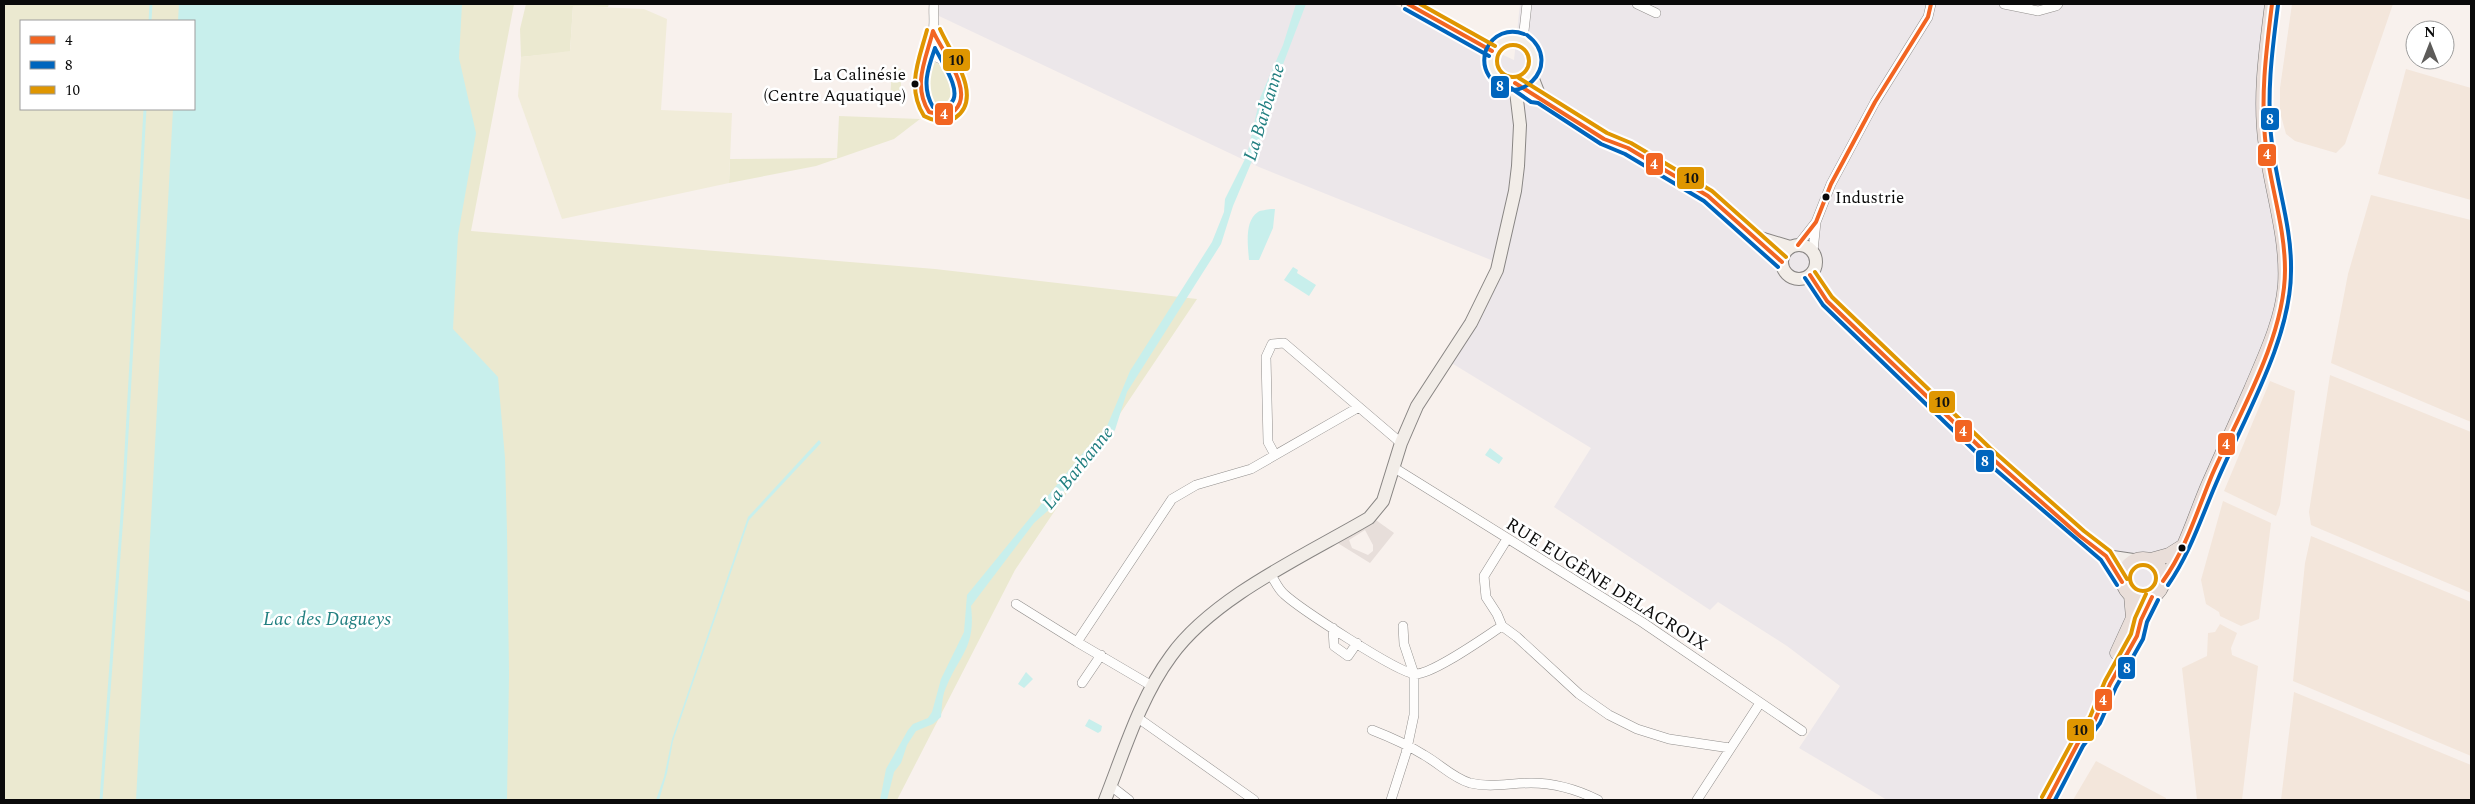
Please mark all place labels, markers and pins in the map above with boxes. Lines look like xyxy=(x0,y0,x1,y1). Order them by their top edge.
place label: La Calinésie (Centre Aquatique) xyxy=(763,62,906,109)
marker: La Calinésie (Centre Aquatique) xyxy=(910,79,920,89)
place label: Industrie xyxy=(1835,185,1904,211)
marker: Industrie xyxy=(1821,192,1831,202)
unlabelled marker xyxy=(2177,543,2187,553)

